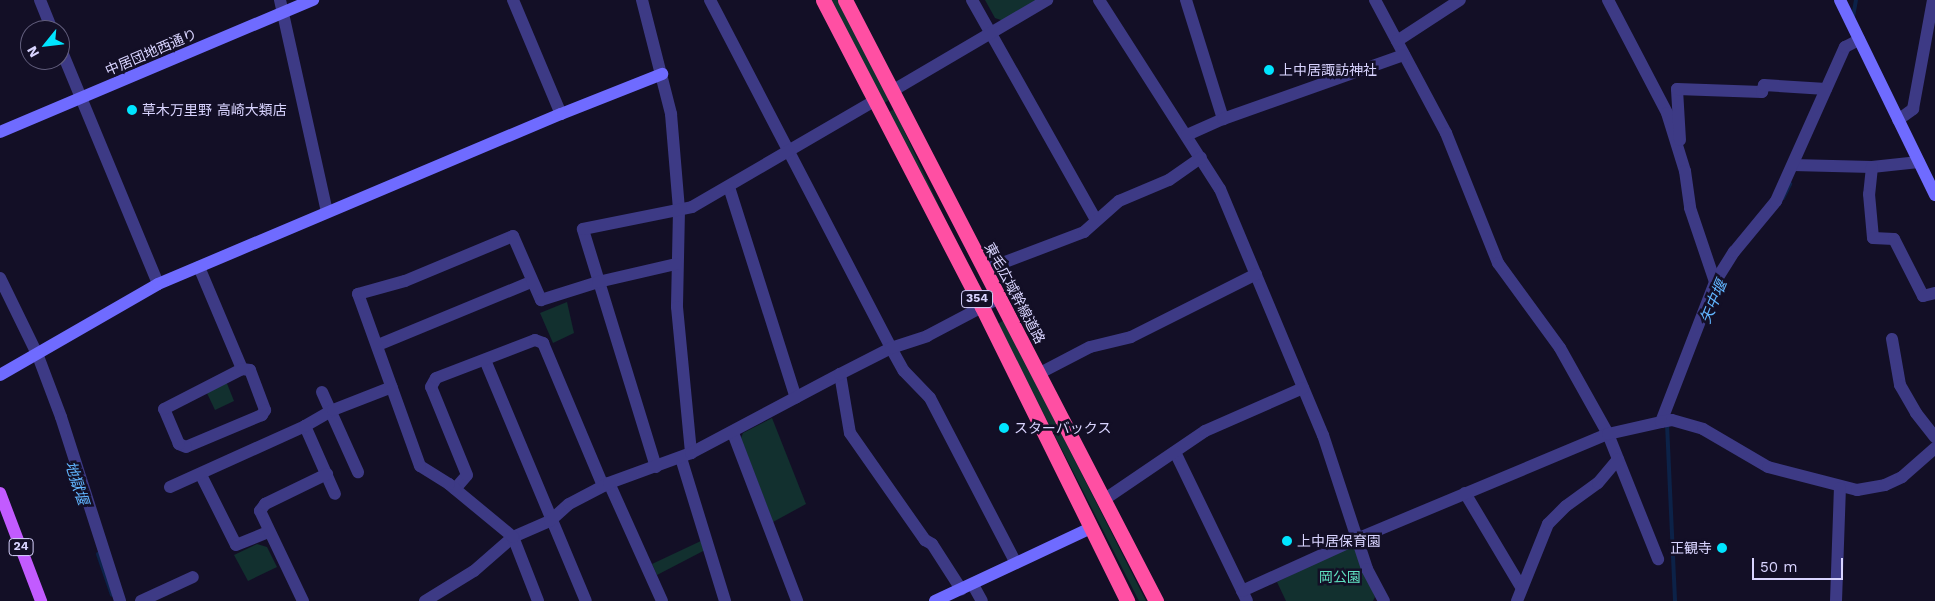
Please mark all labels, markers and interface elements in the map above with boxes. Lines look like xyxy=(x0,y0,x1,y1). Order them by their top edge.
north arrow xyxy=(20,20,70,70)
street label: 中居団地西通り xyxy=(103,25,199,79)
text: N xyxy=(23,43,42,60)
place label: 上中居諏訪神社 xyxy=(1279,62,1377,78)
marker: 上中居諏訪神社 xyxy=(1263,64,1275,76)
place label: 草木万里野 高崎大類店 xyxy=(142,102,287,118)
marker: 草木万里野 高崎大類店 xyxy=(126,104,138,116)
street label: 東毛広域幹線道路 xyxy=(981,240,1049,346)
water label: 矢中堰 xyxy=(1697,278,1731,326)
road number: 354 xyxy=(961,290,993,308)
place label: スターバックス xyxy=(1014,420,1112,436)
marker: スターバックス xyxy=(998,422,1010,434)
water label: 地獄堰 xyxy=(60,459,92,507)
place label: 上中居保育園 xyxy=(1297,533,1381,549)
marker: 上中居保育園 xyxy=(1281,535,1293,547)
road number: 24 xyxy=(8,538,34,556)
place label: 正観寺 xyxy=(1670,540,1712,556)
marker: 正観寺 xyxy=(1716,542,1728,554)
scale bar xyxy=(1755,548,1846,580)
text: 50 m xyxy=(1760,558,1797,576)
park label: 岡公園 xyxy=(1319,569,1361,585)

